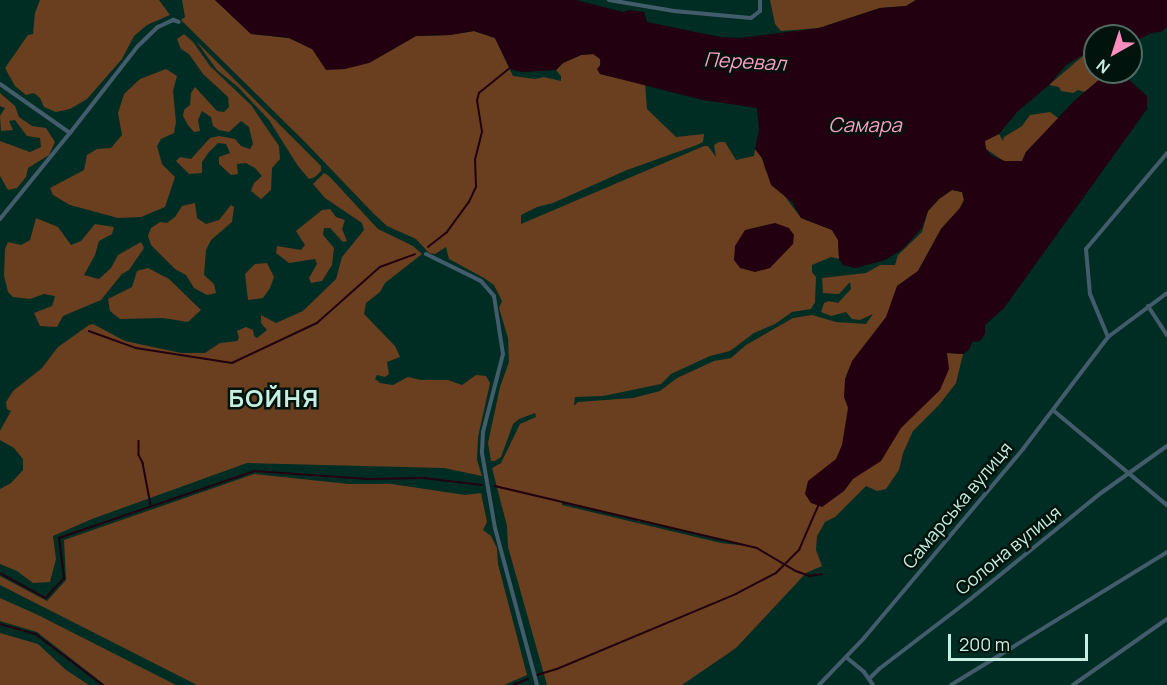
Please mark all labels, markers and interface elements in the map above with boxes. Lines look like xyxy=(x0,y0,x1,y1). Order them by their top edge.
north arrow xyxy=(1083,24,1143,84)
water label: Перевал xyxy=(703,47,787,75)
text: N xyxy=(1092,54,1114,79)
water label: Самара xyxy=(828,112,902,136)
district label: БОЙНЯ xyxy=(228,384,320,412)
street label: Самарська вулиця xyxy=(898,437,1016,573)
street label: Солона вулиця xyxy=(951,501,1065,599)
scale bar xyxy=(951,622,1090,660)
text: 200 m xyxy=(959,632,1010,656)

